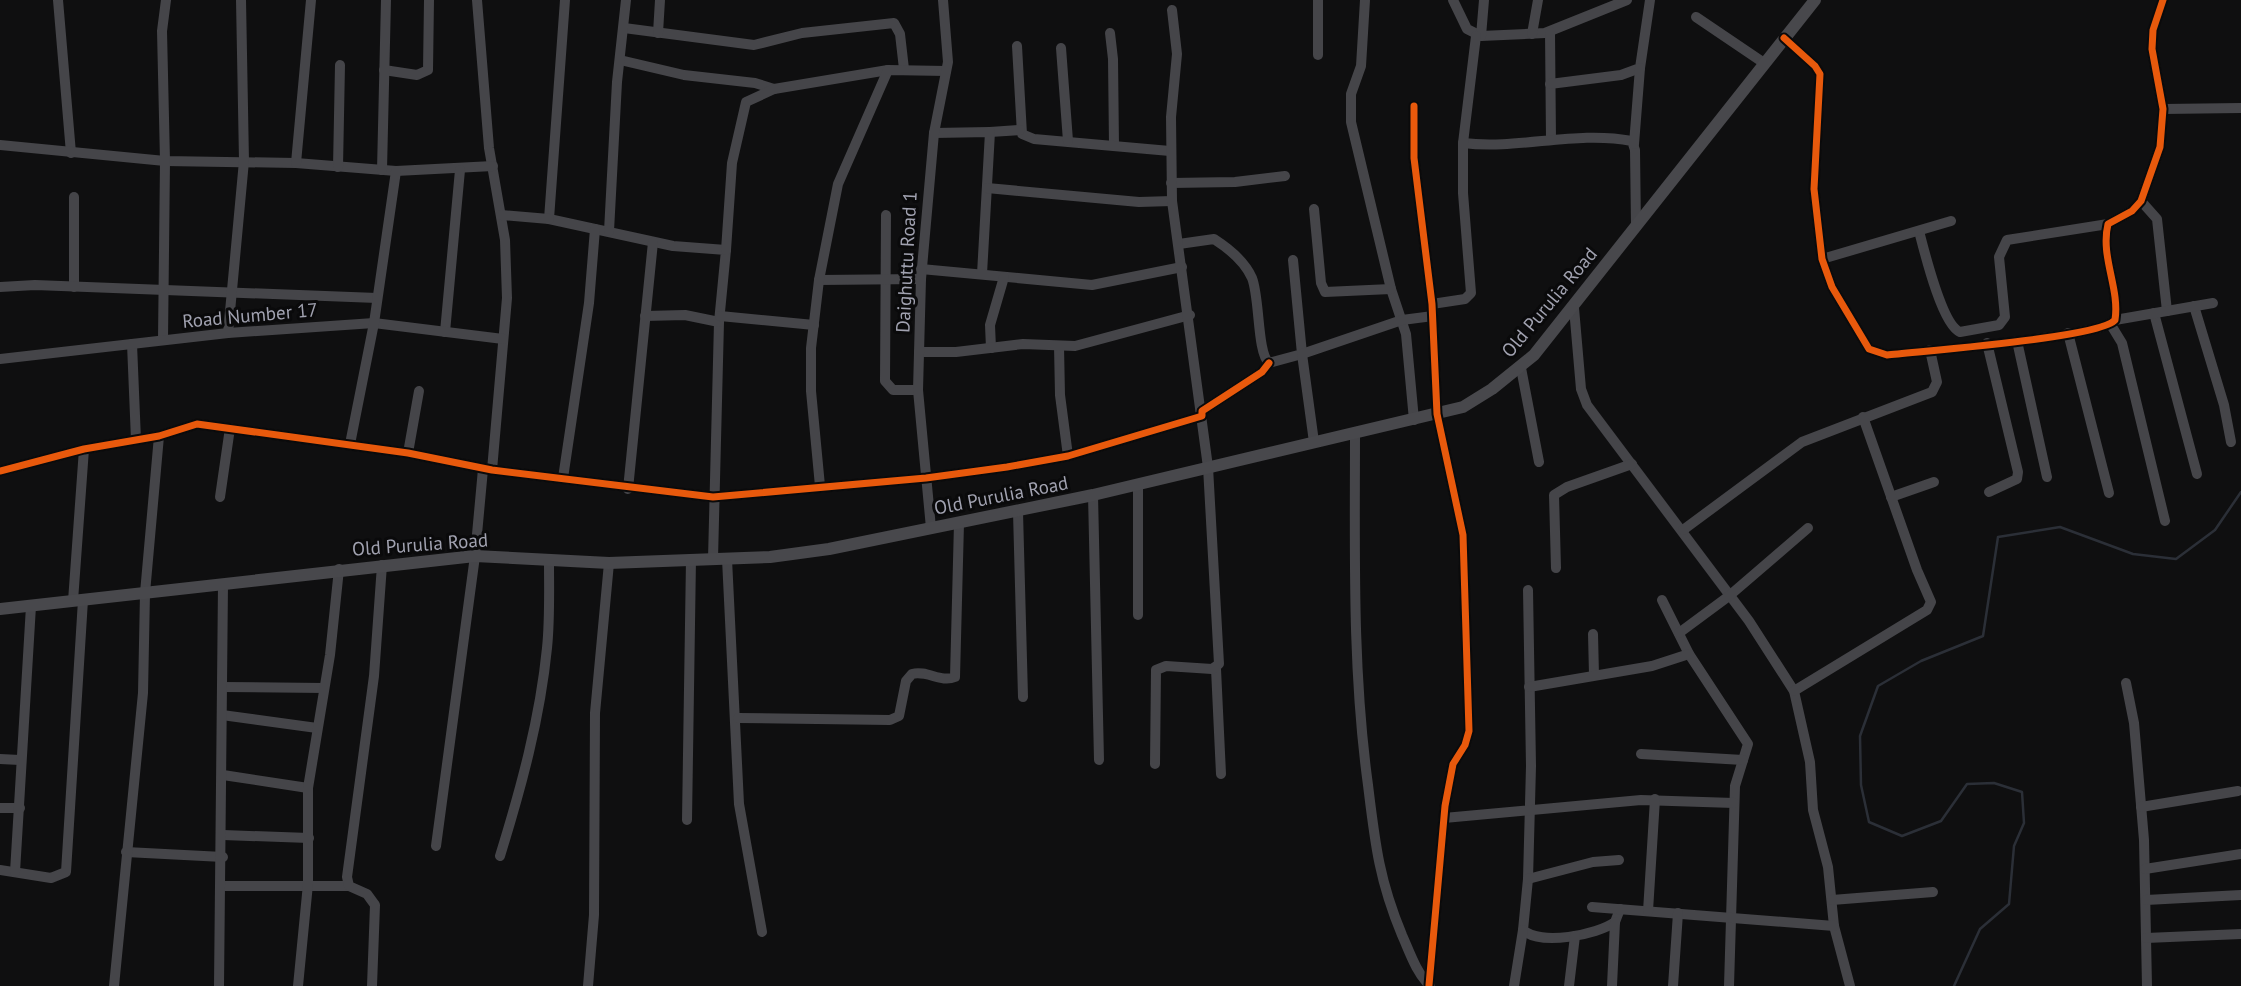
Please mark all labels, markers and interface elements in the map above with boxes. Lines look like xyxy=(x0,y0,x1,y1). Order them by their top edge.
street label: Daighuttu Road 1 xyxy=(890,191,922,333)
street label: Old Purulia Road xyxy=(1496,242,1602,362)
street label: Road Number 17 xyxy=(181,297,319,333)
street label: Old Purulia Road xyxy=(932,470,1070,520)
street label: Old Purulia Road xyxy=(351,527,489,561)

